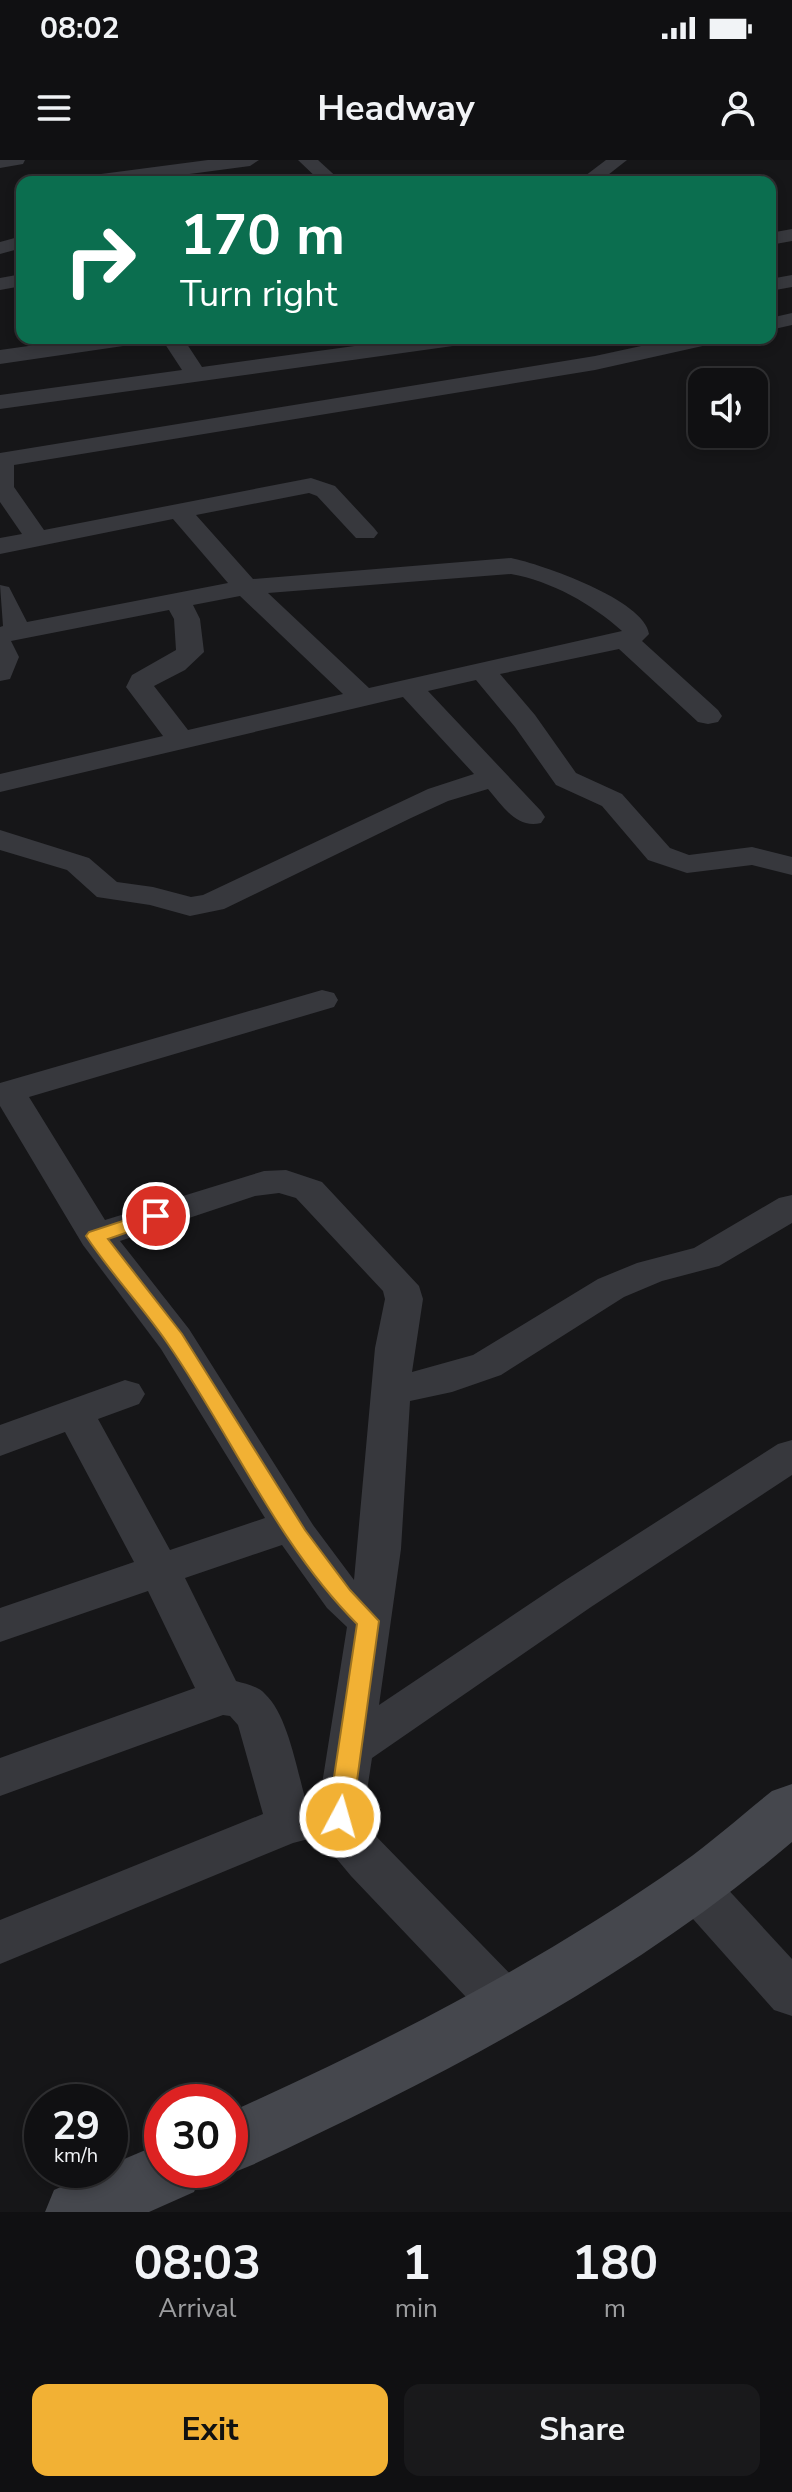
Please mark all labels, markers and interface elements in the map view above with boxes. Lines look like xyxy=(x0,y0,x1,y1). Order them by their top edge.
text: 08:02 xyxy=(40,8,119,49)
text: Headway xyxy=(317,84,475,133)
icon: menu xyxy=(32,86,76,130)
icon: person xyxy=(716,86,760,130)
text: 170 m xyxy=(180,197,345,274)
icon: right xyxy=(48,208,152,312)
text: Turn right xyxy=(180,270,337,319)
map controls xyxy=(688,368,768,448)
button: sound xyxy=(688,368,768,448)
pin xyxy=(122,1182,190,1250)
icon: arrive xyxy=(134,1194,178,1238)
position arrow xyxy=(298,1775,382,1859)
speed limit sign: 30 xyxy=(144,2084,248,2188)
text: 29 xyxy=(52,2099,100,2153)
text: km/h xyxy=(54,2142,98,2169)
text: 08:03 xyxy=(134,2230,261,2296)
text: 1 xyxy=(402,2230,431,2296)
text: 180 xyxy=(572,2230,658,2296)
text: Arrival xyxy=(158,2291,237,2326)
text: min xyxy=(395,2291,438,2326)
text: m xyxy=(604,2291,626,2326)
button: Exit xyxy=(32,2384,388,2476)
button: Share xyxy=(404,2384,760,2476)

